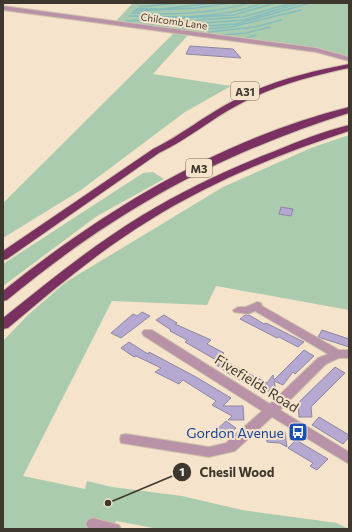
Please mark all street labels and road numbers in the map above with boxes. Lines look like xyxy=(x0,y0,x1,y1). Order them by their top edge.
street label: Chilcomb Lane xyxy=(140,10,208,32)
road number: A31 xyxy=(231,82,259,100)
road number: M3 xyxy=(186,159,212,177)
street label: Fivefields Road xyxy=(212,350,302,416)

